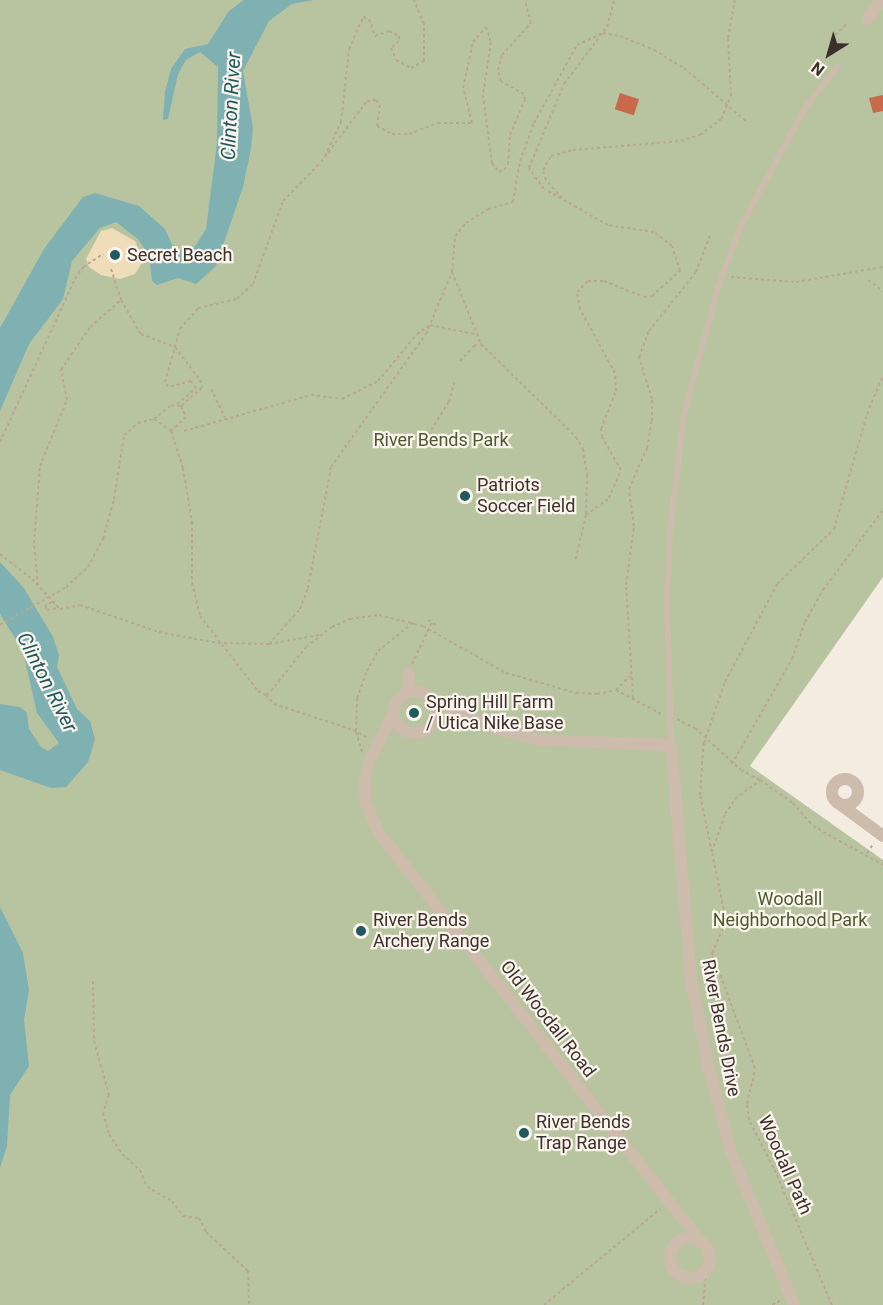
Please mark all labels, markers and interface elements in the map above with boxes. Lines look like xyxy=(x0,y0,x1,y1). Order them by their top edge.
north arrow xyxy=(799,24,859,84)
water label: Clinton River xyxy=(216,51,246,161)
text: N xyxy=(808,58,828,80)
place label: Secret Beach xyxy=(127,244,232,266)
marker: Secret Beach xyxy=(108,248,122,262)
park label: River Bends Park xyxy=(373,429,509,451)
place label: Patriots Soccer Field xyxy=(477,475,575,518)
marker: Patriots Soccer Field xyxy=(458,489,472,503)
water label: Clinton River xyxy=(12,628,82,736)
place label: Spring Hill Farm / Utica Nike Base xyxy=(426,692,564,734)
marker: Spring Hill Farm / Utica Nike Base xyxy=(407,706,421,720)
park label: Woodall Neighborhood Park xyxy=(713,889,867,932)
place label: River Bends Archery Range xyxy=(373,910,489,952)
marker: River Bends Archery Range xyxy=(354,924,368,938)
street label: Old Woodall Road xyxy=(496,956,600,1082)
street label: River Bends Drive xyxy=(697,958,745,1098)
place label: River Bends Trap Range xyxy=(536,1112,630,1154)
street label: Woodall Path xyxy=(754,1112,816,1218)
marker: River Bends Trap Range xyxy=(517,1126,531,1140)

